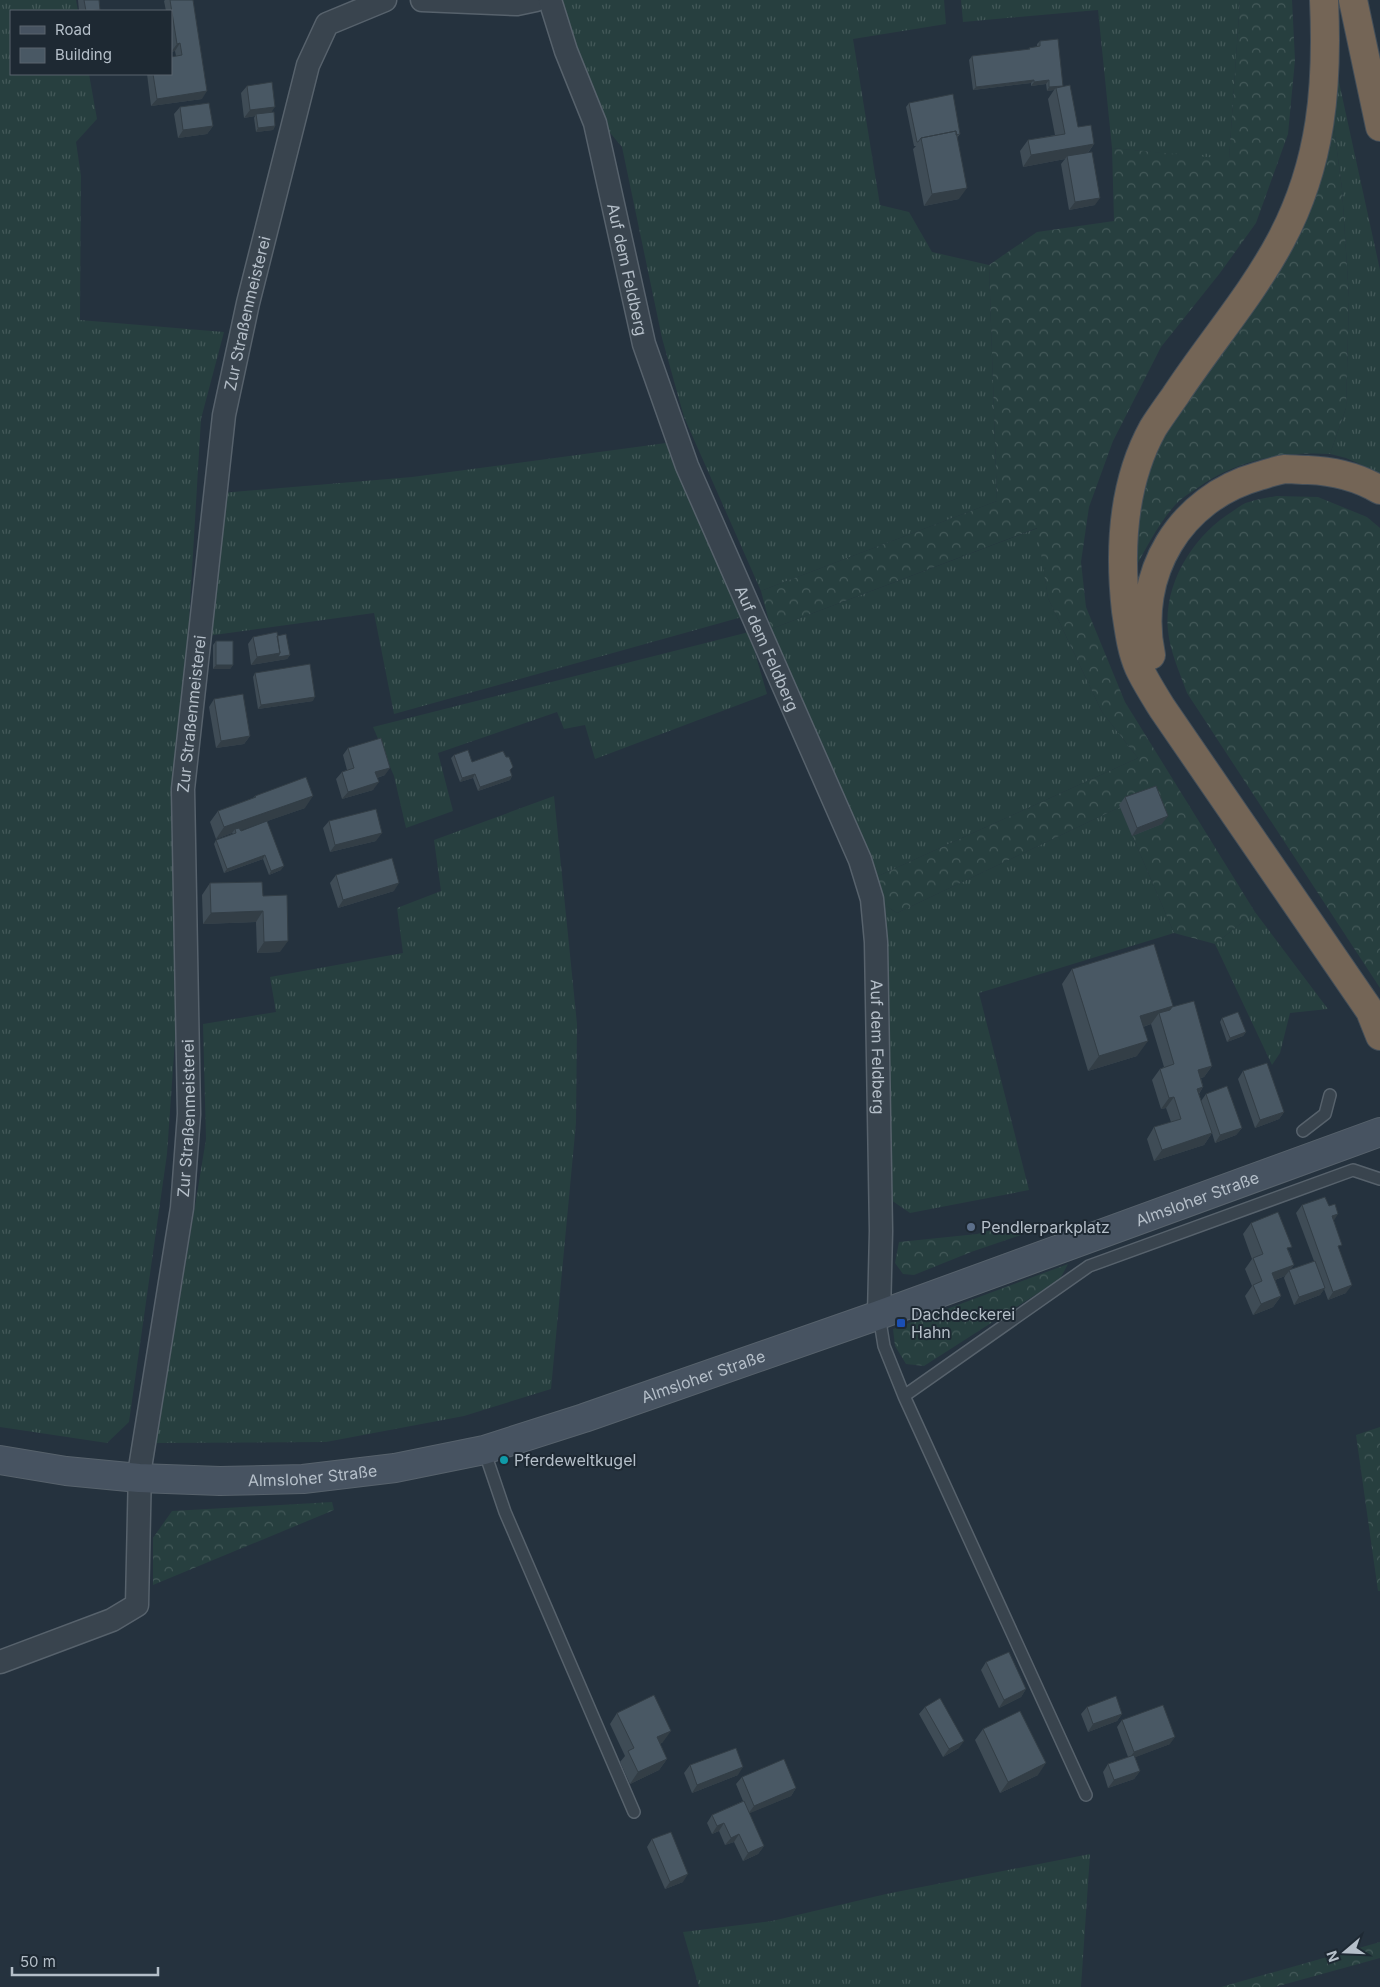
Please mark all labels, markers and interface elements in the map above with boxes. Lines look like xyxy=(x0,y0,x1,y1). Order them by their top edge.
legend xyxy=(10,10,172,75)
text: Road xyxy=(55,20,91,39)
text: Building xyxy=(55,45,112,64)
street label: Auf dem Feldberg xyxy=(603,201,652,337)
street label: Zur Straßenmeisterei xyxy=(219,234,275,393)
street label: Auf dem Feldberg xyxy=(731,583,803,714)
street label: Zur Straßenmeisterei xyxy=(173,634,210,794)
street label: Auf dem Feldberg xyxy=(867,979,889,1115)
street label: Zur Straßenmeisterei xyxy=(173,1039,199,1198)
street label: Almsloher Straße xyxy=(1133,1167,1262,1230)
place label: Pendlerparkplatz xyxy=(981,1217,1110,1237)
marker: Pendlerparkplatz xyxy=(965,1221,977,1233)
place label: Dachdeckerei Hahn xyxy=(911,1304,1015,1342)
marker: Dachdeckerei Hahn xyxy=(895,1317,907,1329)
street label: Almsloher Straße xyxy=(639,1346,768,1407)
place label: Pferdeweltkugel xyxy=(514,1450,636,1470)
marker: Pferdeweltkugel xyxy=(498,1454,510,1466)
street label: Almsloher Straße xyxy=(248,1460,378,1490)
north arrow xyxy=(1320,1927,1370,1977)
scale bar xyxy=(12,1944,159,1976)
text: N xyxy=(1322,1949,1342,1964)
text: 50 m xyxy=(20,1952,56,1971)

